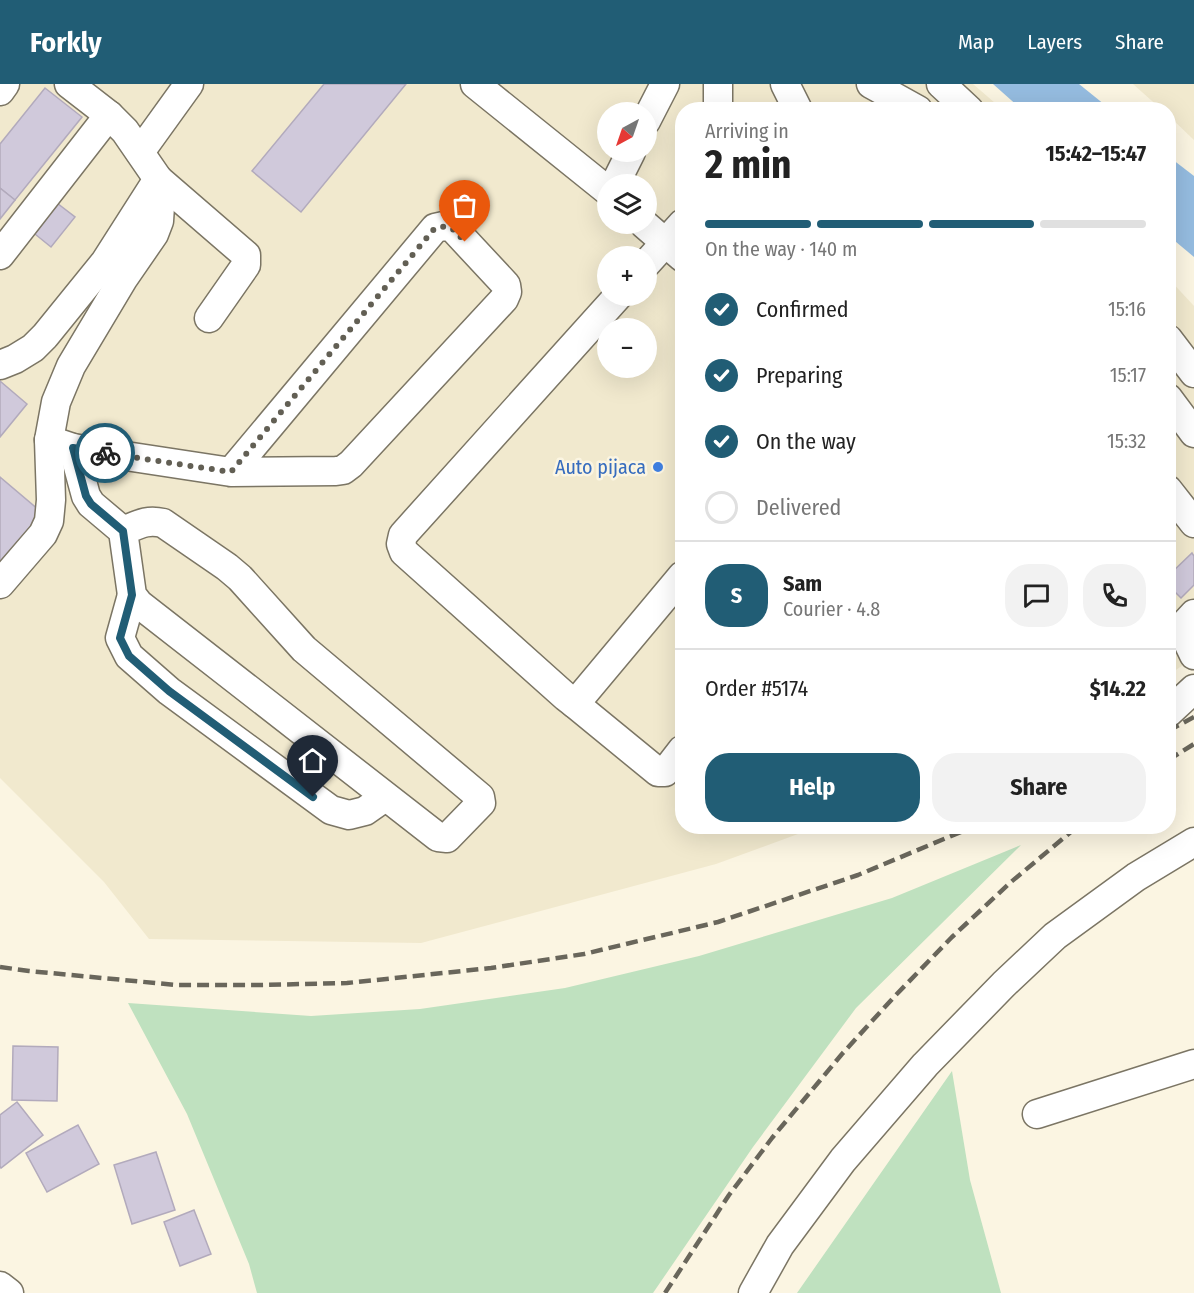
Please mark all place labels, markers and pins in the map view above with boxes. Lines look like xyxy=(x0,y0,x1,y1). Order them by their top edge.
pin xyxy=(439,180,490,242)
place label: Auto pijaca xyxy=(555,455,646,479)
marker: Auto pijaca xyxy=(651,460,665,474)
pin xyxy=(287,735,338,797)

